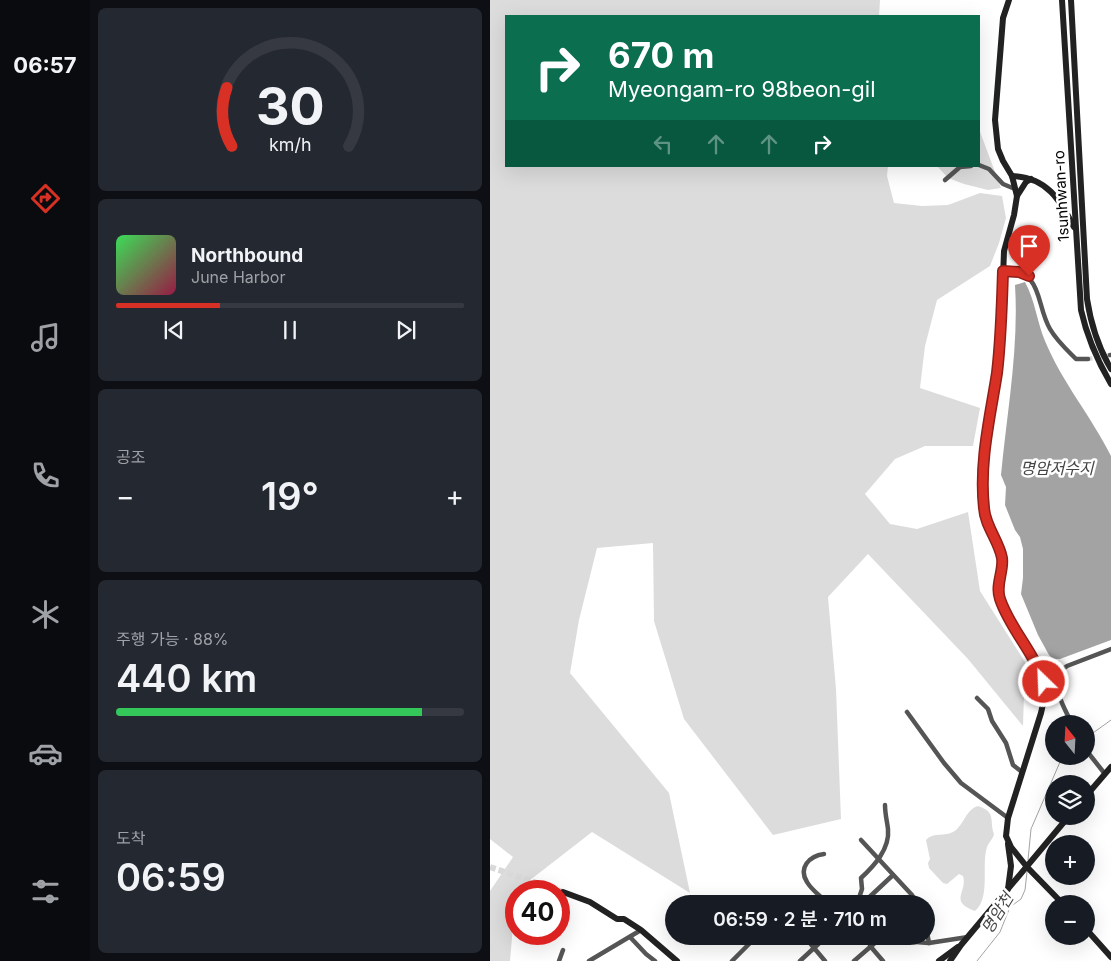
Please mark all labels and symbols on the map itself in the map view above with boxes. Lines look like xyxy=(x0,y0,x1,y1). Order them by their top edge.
street label: 1sunhwan-ro xyxy=(1049,150,1073,242)
pin xyxy=(1008,225,1050,276)
water label: 명암저수지 xyxy=(1020,458,1095,478)
position arrow xyxy=(1017,655,1069,707)
north arrow xyxy=(1045,715,1095,765)
speed limit sign: 40 xyxy=(505,880,570,945)
water label: 명암천 xyxy=(977,887,1018,937)

